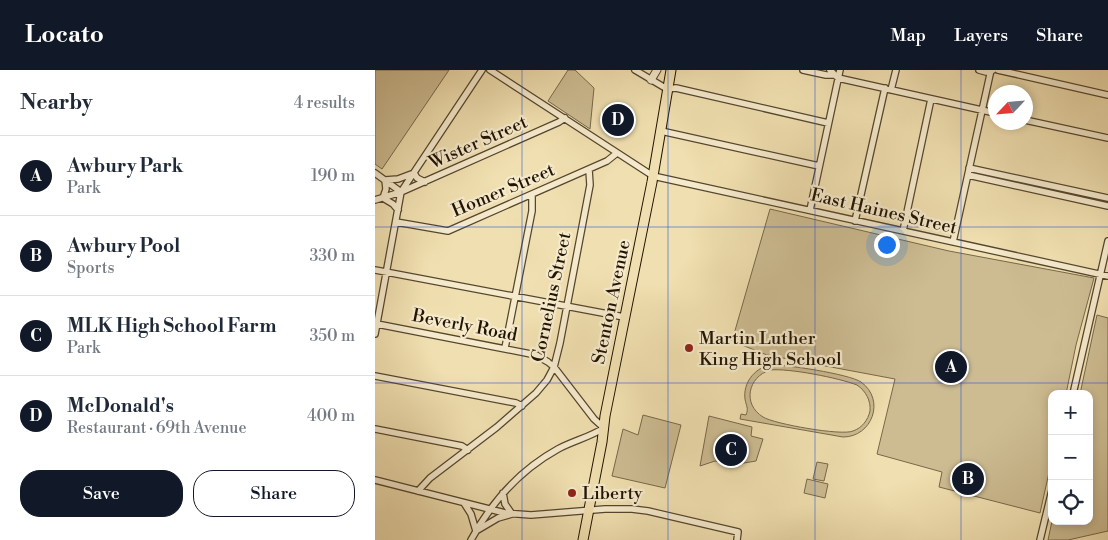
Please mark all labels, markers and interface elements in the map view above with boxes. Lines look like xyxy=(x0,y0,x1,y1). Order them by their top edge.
text: Locato xyxy=(25,20,104,50)
text: Map xyxy=(891,24,926,47)
text: Layers xyxy=(954,24,1008,47)
text: Share xyxy=(1036,24,1083,47)
north arrow xyxy=(988,85,1033,130)
text: Nearby xyxy=(20,90,93,116)
text: 4 results xyxy=(294,93,355,113)
pin: D xyxy=(602,101,634,139)
street label: Wister Street xyxy=(424,110,532,175)
text: Awbury Park xyxy=(67,154,183,178)
street label: Homer Street xyxy=(448,158,559,222)
text: A xyxy=(30,166,42,186)
text: 190 m xyxy=(311,166,355,186)
text: Park xyxy=(67,178,100,198)
street label: East Haines Street xyxy=(809,183,960,240)
street label: Cornelius Street xyxy=(526,229,577,364)
your location xyxy=(874,232,900,258)
text: Awbury Pool xyxy=(67,234,180,258)
street label: Stenton Avenue xyxy=(587,238,636,366)
text: B xyxy=(30,246,42,266)
text: 330 m xyxy=(309,246,355,266)
text: Sports xyxy=(67,258,114,278)
street label: Beverly Road xyxy=(409,304,520,347)
text: MLK High School Farm xyxy=(67,314,277,338)
text: C xyxy=(30,326,42,346)
text: 350 m xyxy=(309,326,355,346)
place label: Martin Luther King High School xyxy=(699,327,842,371)
text: Park xyxy=(67,338,100,358)
marker: Martin Luther King High School xyxy=(683,342,695,354)
pin: A xyxy=(935,348,967,386)
map controls xyxy=(1048,390,1093,525)
button: + xyxy=(1048,390,1093,435)
text: McDonald's xyxy=(67,394,174,418)
text: D xyxy=(30,406,42,426)
text: 400 m xyxy=(307,406,355,426)
text: Restaurant · 69th Avenue xyxy=(67,418,247,438)
pin: C xyxy=(715,431,747,469)
button: − xyxy=(1048,435,1093,480)
pin: B xyxy=(952,460,984,498)
button: Save xyxy=(20,470,183,517)
button: Share xyxy=(193,470,355,517)
button: locate xyxy=(1048,480,1093,525)
place label: Liberty xyxy=(582,482,643,505)
marker: Liberty xyxy=(566,487,578,499)

